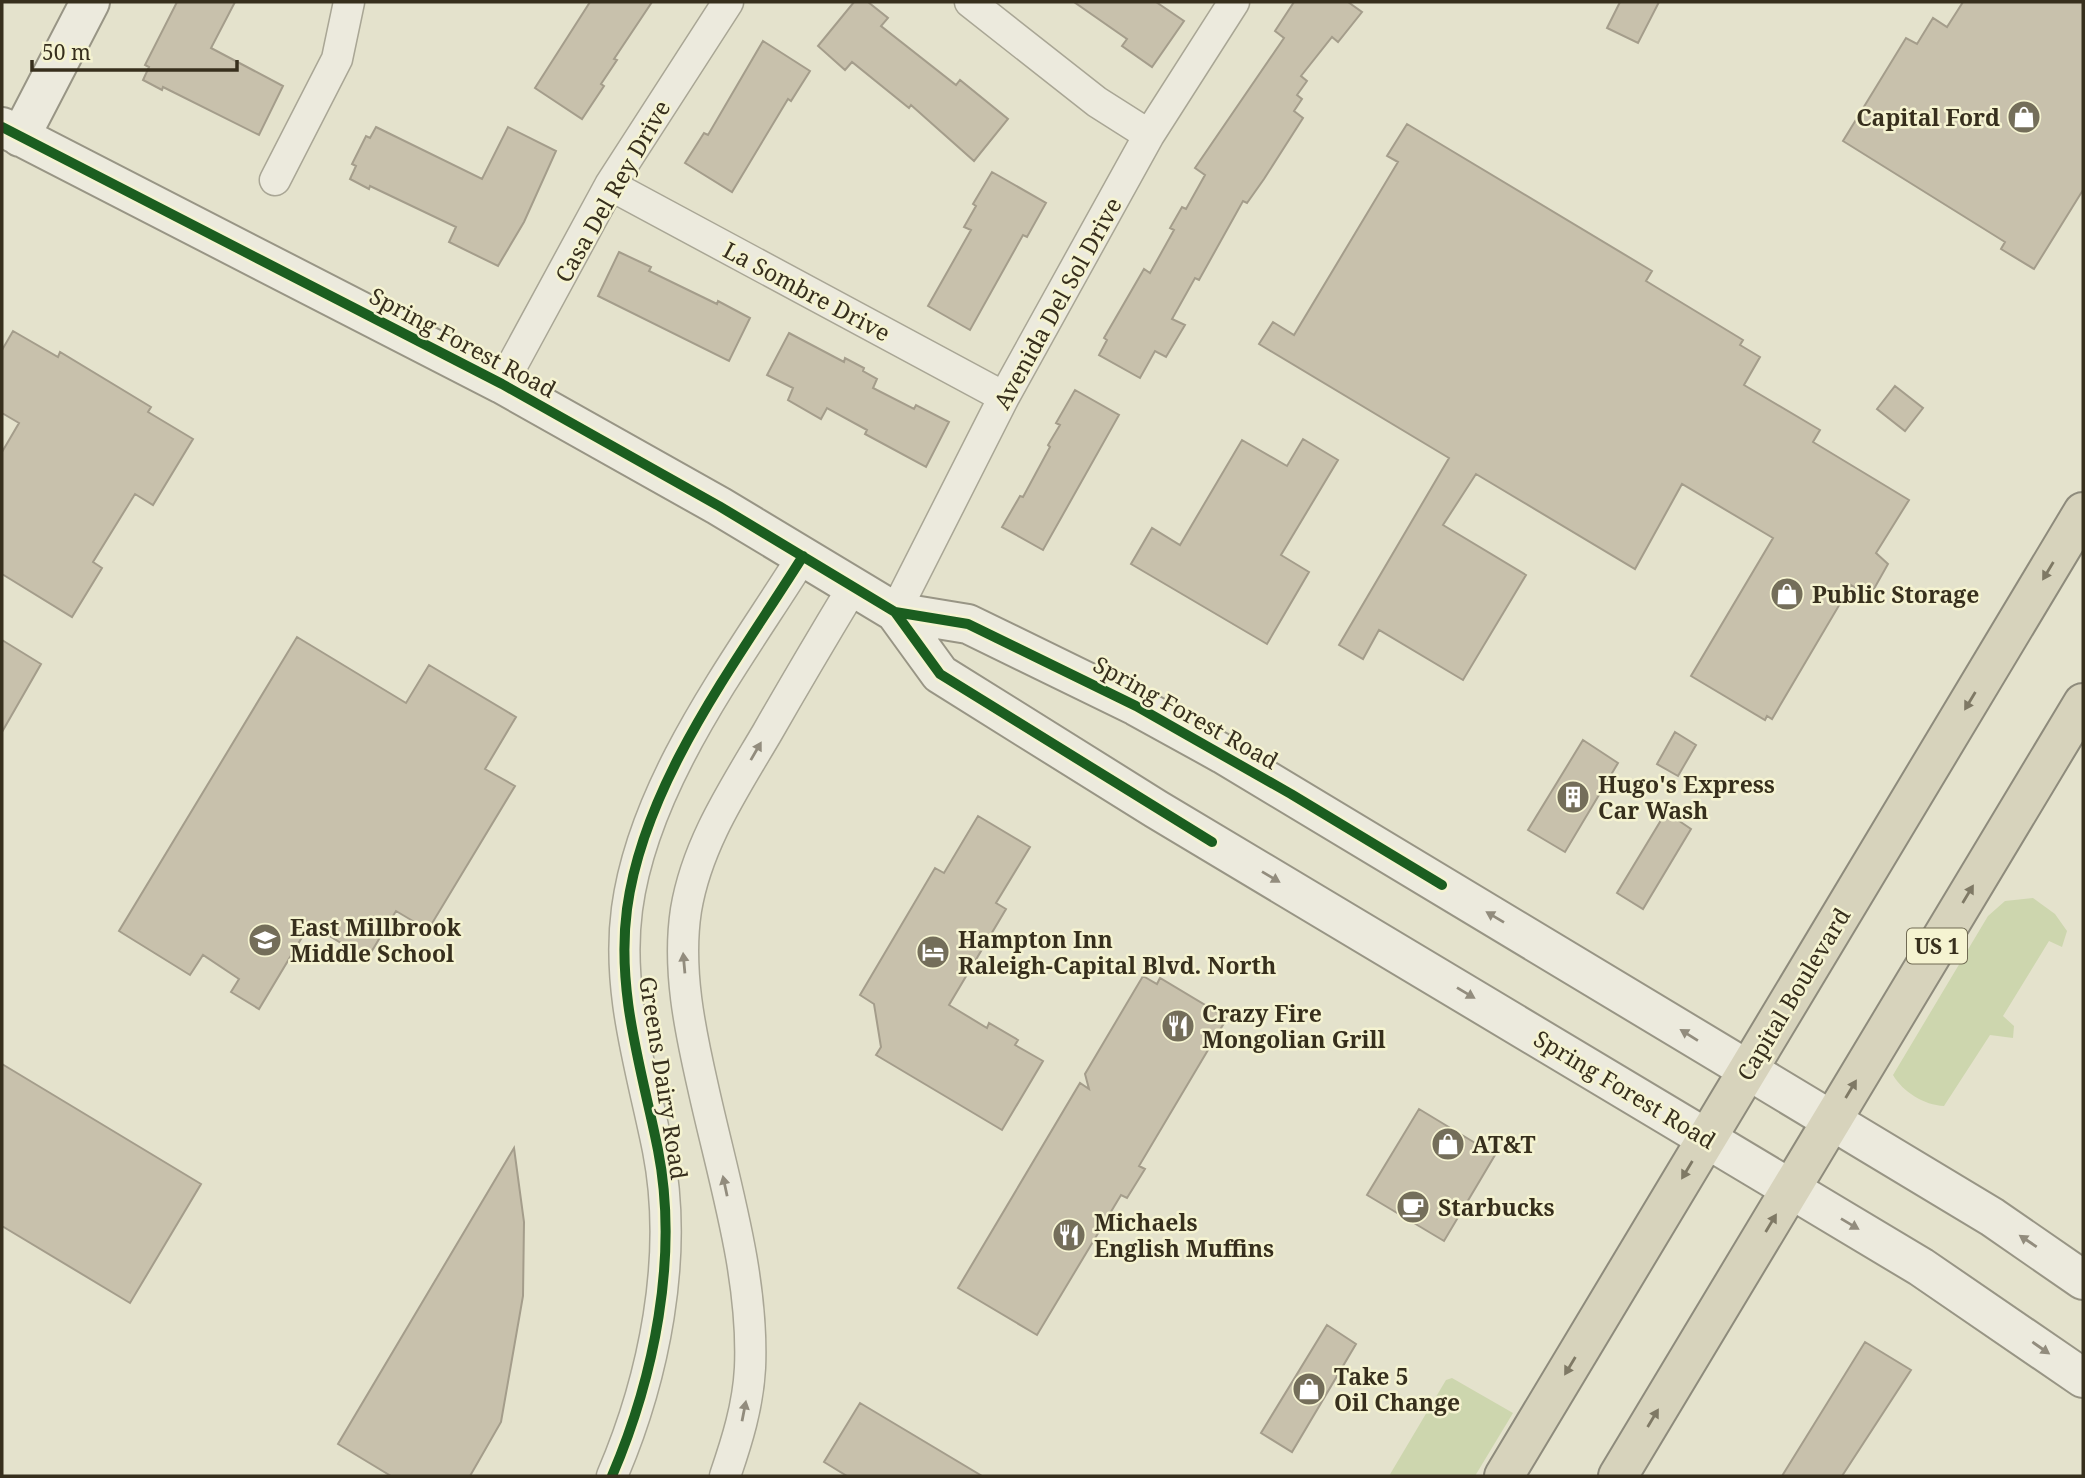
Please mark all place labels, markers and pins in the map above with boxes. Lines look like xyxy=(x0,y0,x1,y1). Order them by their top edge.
shop icon: Capital Ford xyxy=(2005,98,2043,136)
place label: Capital Ford xyxy=(1856,101,2000,133)
shop icon: Public Storage xyxy=(1768,575,1806,613)
place label: Public Storage xyxy=(1812,578,1979,610)
place label: Hugo's Express Car Wash xyxy=(1598,768,1775,826)
building icon: Hugo's Express Car Wash xyxy=(1554,778,1592,816)
place label: East Millbrook Middle School xyxy=(290,911,462,969)
school or university icon: East Millbrook Middle School xyxy=(246,921,284,959)
place label: Hampton Inn Raleigh-Capital Blvd. North xyxy=(958,923,1276,981)
hotel icon: Hampton Inn Raleigh-Capital Blvd. North xyxy=(914,933,952,971)
place label: Crazy Fire Mongolian Grill xyxy=(1202,997,1386,1055)
restaurant icon: Crazy Fire Mongolian Grill xyxy=(1159,1007,1197,1045)
shop icon: AT&T xyxy=(1429,1125,1467,1163)
place label: AT&T xyxy=(1472,1128,1535,1160)
cafe icon: Starbucks xyxy=(1394,1188,1432,1226)
place label: Starbucks xyxy=(1438,1191,1555,1223)
place label: Michaels English Muffins xyxy=(1094,1206,1274,1264)
restaurant icon: Michaels English Muffins xyxy=(1050,1216,1088,1254)
place label: Take 5 Oil Change xyxy=(1334,1360,1460,1418)
shop icon: Take 5 Oil Change xyxy=(1290,1370,1328,1408)

